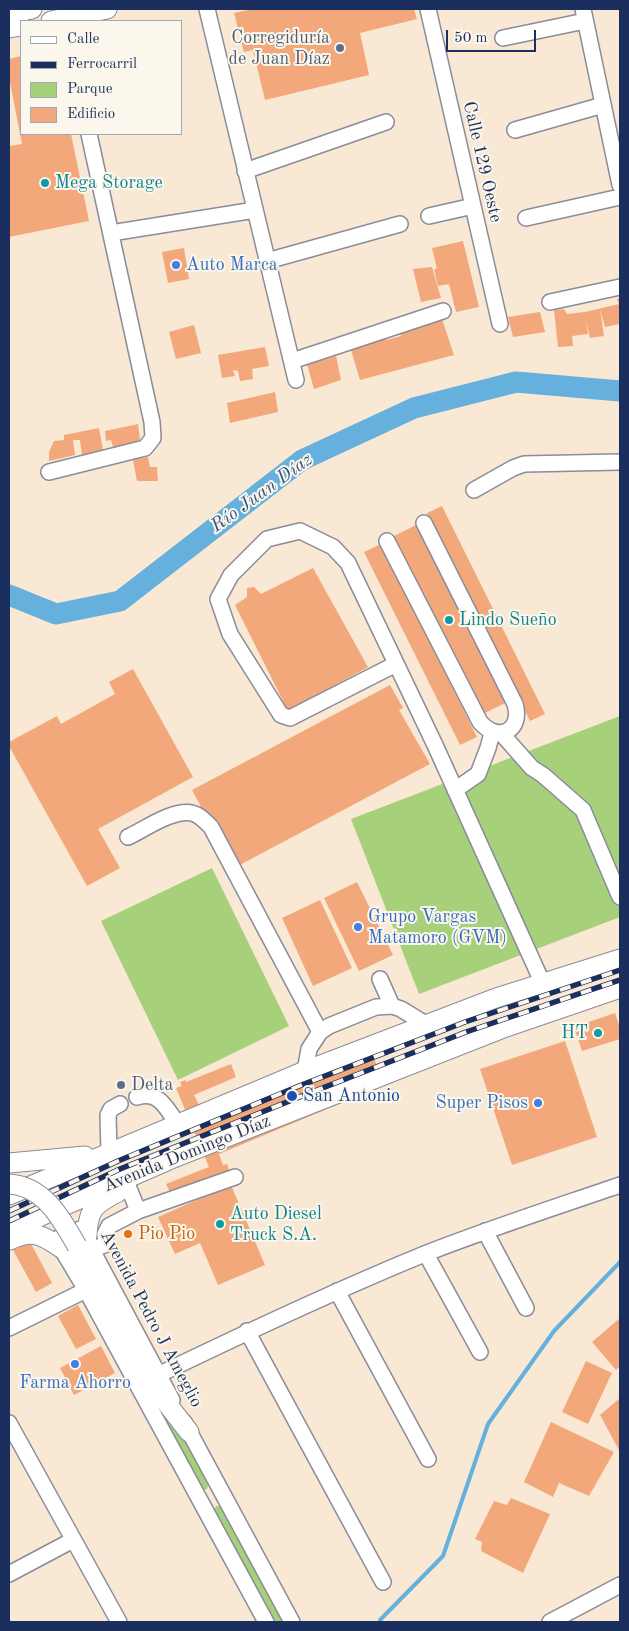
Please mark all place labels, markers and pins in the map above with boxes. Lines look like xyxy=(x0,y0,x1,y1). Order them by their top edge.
place label: Corregiduría de Juan Díaz xyxy=(229,27,330,70)
marker: Corregiduría de Juan Díaz xyxy=(334,42,346,54)
place label: Mega Storage xyxy=(55,172,163,194)
marker: Mega Storage xyxy=(39,177,51,189)
place label: Auto Marca xyxy=(186,254,278,276)
marker: Auto Marca xyxy=(170,259,182,271)
place label: Lindo Sueño xyxy=(459,609,557,631)
marker: Lindo Sueño xyxy=(443,614,455,626)
place label: Grupo Vargas Matamoro (GVM) xyxy=(368,906,507,949)
marker: Grupo Vargas Matamoro (GVM) xyxy=(352,921,364,933)
place label: HT xyxy=(561,1022,588,1044)
marker: HT xyxy=(592,1027,604,1039)
place label: Delta xyxy=(131,1074,173,1096)
marker: Delta xyxy=(115,1079,127,1091)
place label: San Antonio xyxy=(303,1085,400,1107)
marker: San Antonio xyxy=(285,1089,299,1103)
place label: Super Pisos xyxy=(436,1092,528,1114)
marker: Super Pisos xyxy=(532,1097,544,1109)
place label: Auto Diesel Truck S.A. xyxy=(230,1203,322,1246)
marker: Auto Diesel Truck S.A. xyxy=(214,1218,226,1230)
place label: Pio Pio xyxy=(138,1223,195,1245)
marker: Pio Pio xyxy=(122,1228,134,1240)
marker: Farma Ahorro xyxy=(69,1358,81,1370)
place label: Farma Ahorro xyxy=(19,1372,131,1394)

